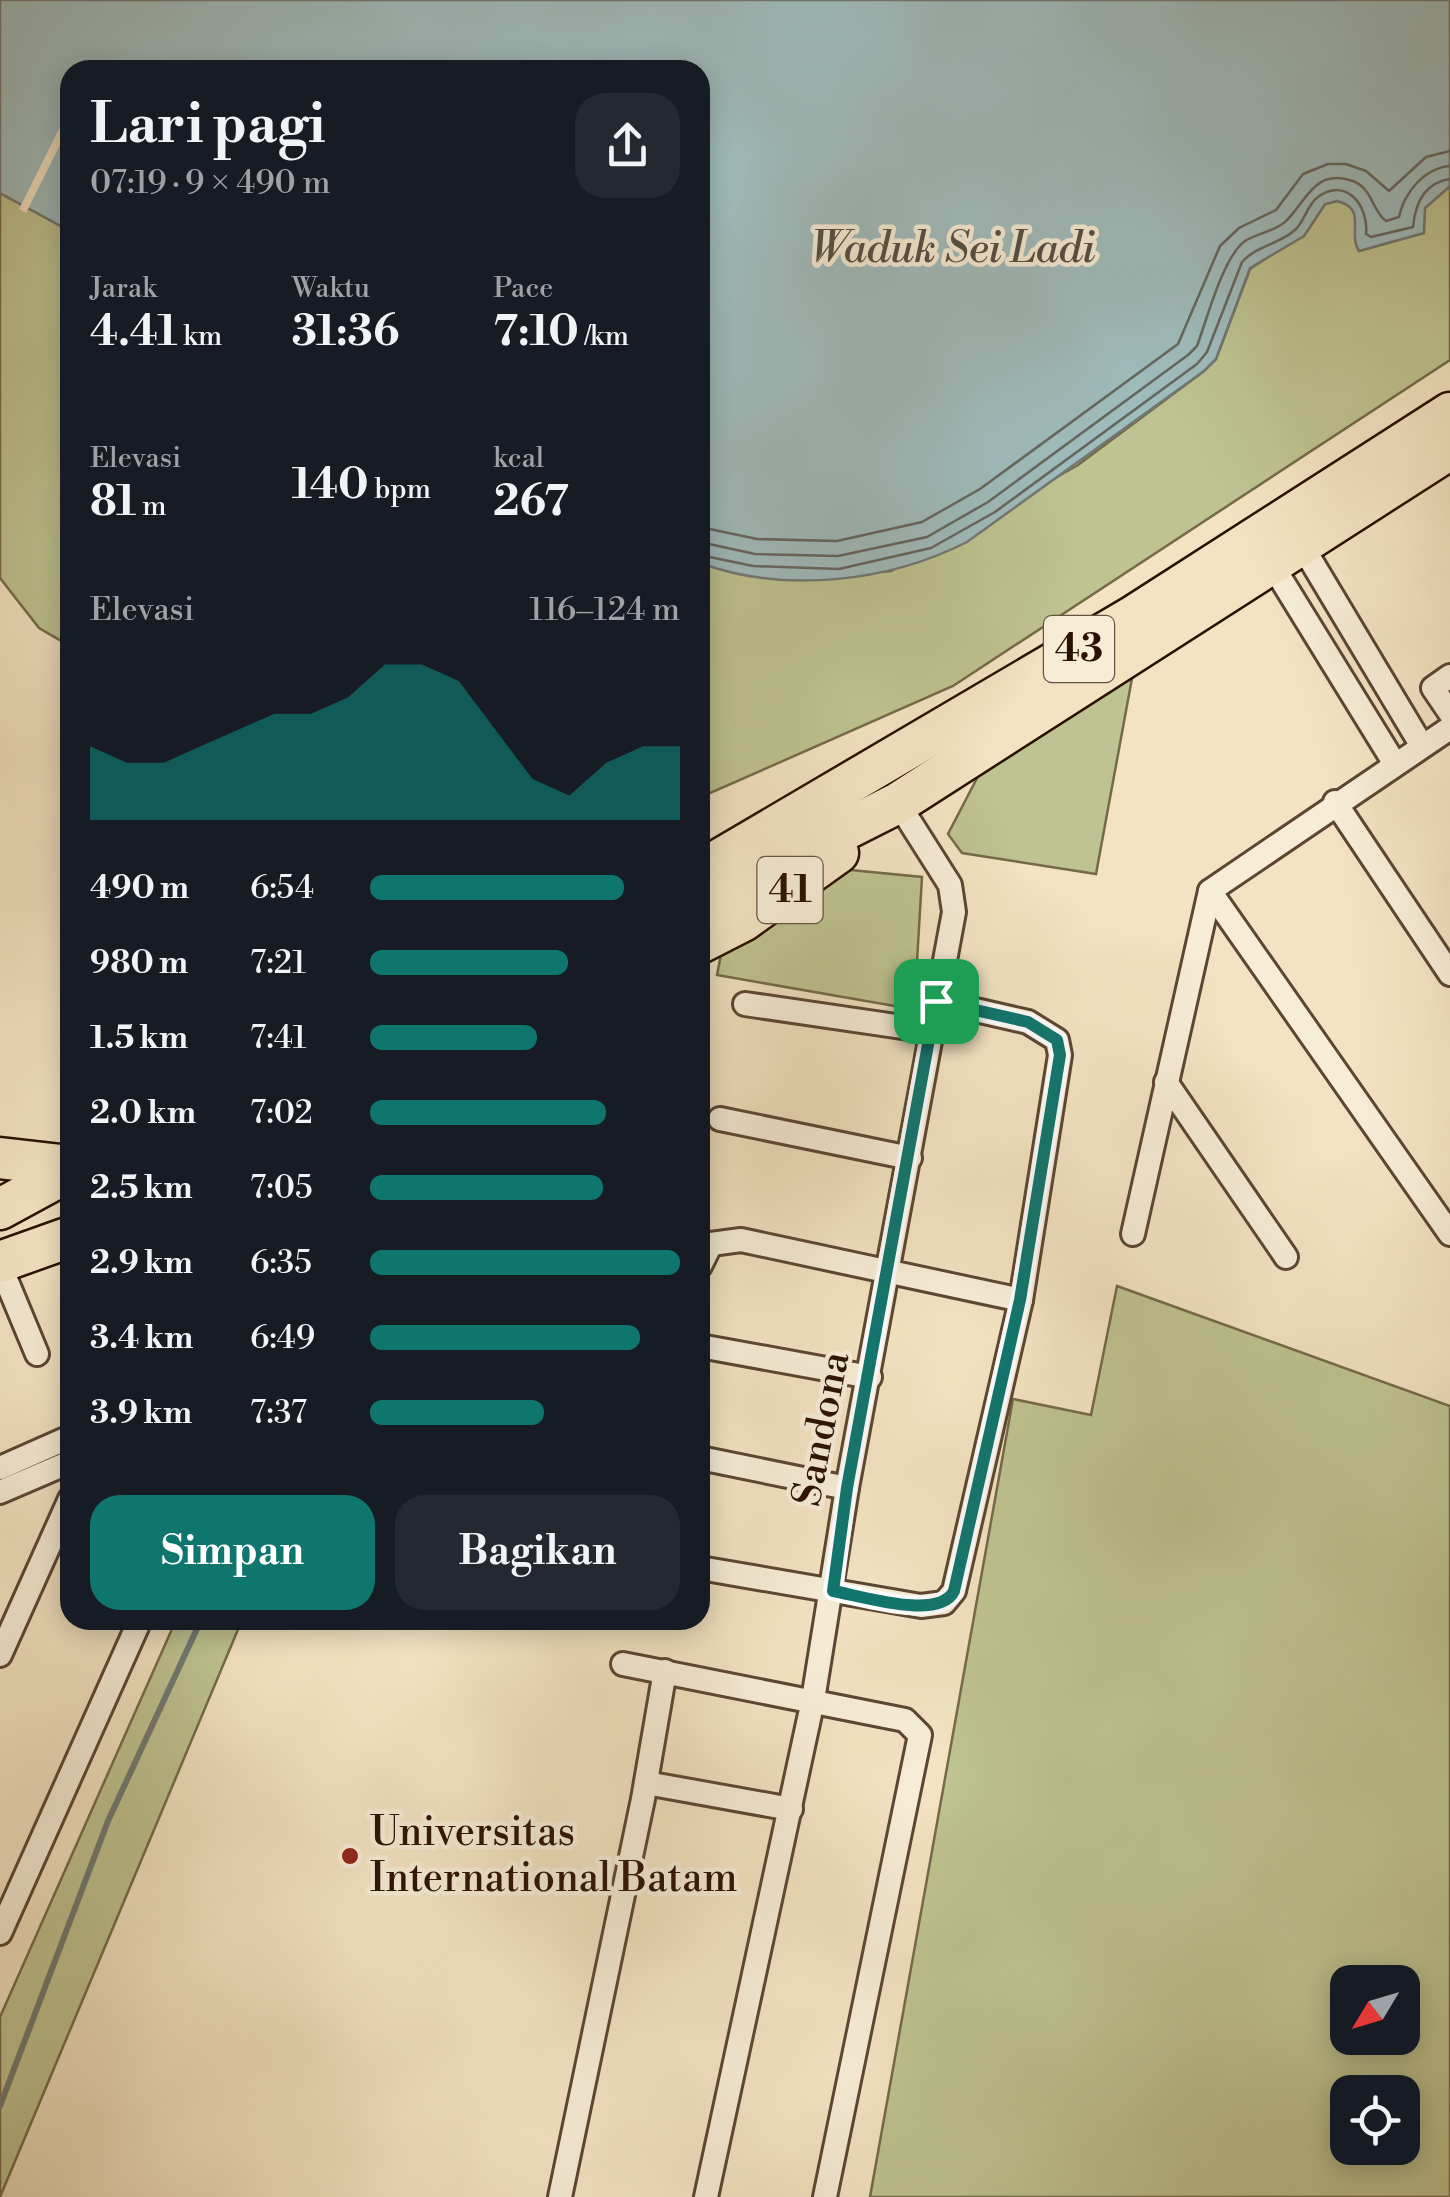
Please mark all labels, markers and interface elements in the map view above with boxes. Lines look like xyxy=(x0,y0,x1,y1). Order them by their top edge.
text: Lari pagi xyxy=(90,91,326,160)
button: share xyxy=(575,93,680,198)
text: 07:19 · 9 × 490 m xyxy=(90,163,330,203)
water label: Waduk Sei Ladi xyxy=(811,223,1096,276)
text: Jarak xyxy=(90,271,157,306)
text: Waktu xyxy=(292,271,370,306)
text: Pace xyxy=(493,271,553,306)
text: 4.41 xyxy=(90,306,177,359)
text: 31:36 xyxy=(292,306,399,359)
text: 7:10 xyxy=(493,306,579,359)
text: km xyxy=(177,319,222,354)
text: /km xyxy=(579,319,629,354)
text: Elevasi xyxy=(90,441,181,476)
text: kcal xyxy=(493,441,544,476)
text: 140 xyxy=(292,459,369,512)
text: bpm xyxy=(369,472,431,507)
text: 81 xyxy=(90,476,136,529)
text: 267 xyxy=(493,476,569,529)
text: m xyxy=(136,489,167,524)
text: Elevasi xyxy=(90,590,194,630)
text: 116–124 m xyxy=(529,590,680,630)
road number: 43 xyxy=(1044,616,1114,682)
road number: 41 xyxy=(758,857,822,923)
text: 490 m xyxy=(90,868,189,908)
text: 6:54 xyxy=(250,868,314,908)
text: 980 m xyxy=(90,943,188,983)
text: 7:21 xyxy=(250,943,306,983)
pin xyxy=(894,959,979,1044)
icon: arrive xyxy=(909,974,964,1029)
text: 1.5 km xyxy=(90,1018,188,1058)
text: 7:41 xyxy=(250,1018,307,1058)
text: 2.0 km xyxy=(90,1093,196,1133)
text: 7:02 xyxy=(250,1093,313,1133)
text: 2.5 km xyxy=(90,1168,193,1208)
text: 7:05 xyxy=(250,1168,313,1208)
text: 2.9 km xyxy=(90,1243,193,1283)
text: 6:35 xyxy=(250,1243,312,1283)
text: 3.4 km xyxy=(90,1318,194,1358)
text: 6:49 xyxy=(250,1318,315,1358)
street label: Sandona xyxy=(783,1347,862,1510)
text: 3.9 km xyxy=(90,1393,192,1433)
text: 7:37 xyxy=(250,1393,307,1433)
button: Simpan xyxy=(90,1495,375,1610)
button: Bagikan xyxy=(395,1495,680,1610)
place label: Universitas International Batam xyxy=(370,1808,737,1904)
marker: Universitas International Batam xyxy=(339,1845,361,1867)
north arrow xyxy=(1330,1965,1420,2055)
map controls xyxy=(1330,1965,1420,2165)
button: locate xyxy=(1330,2075,1420,2165)

